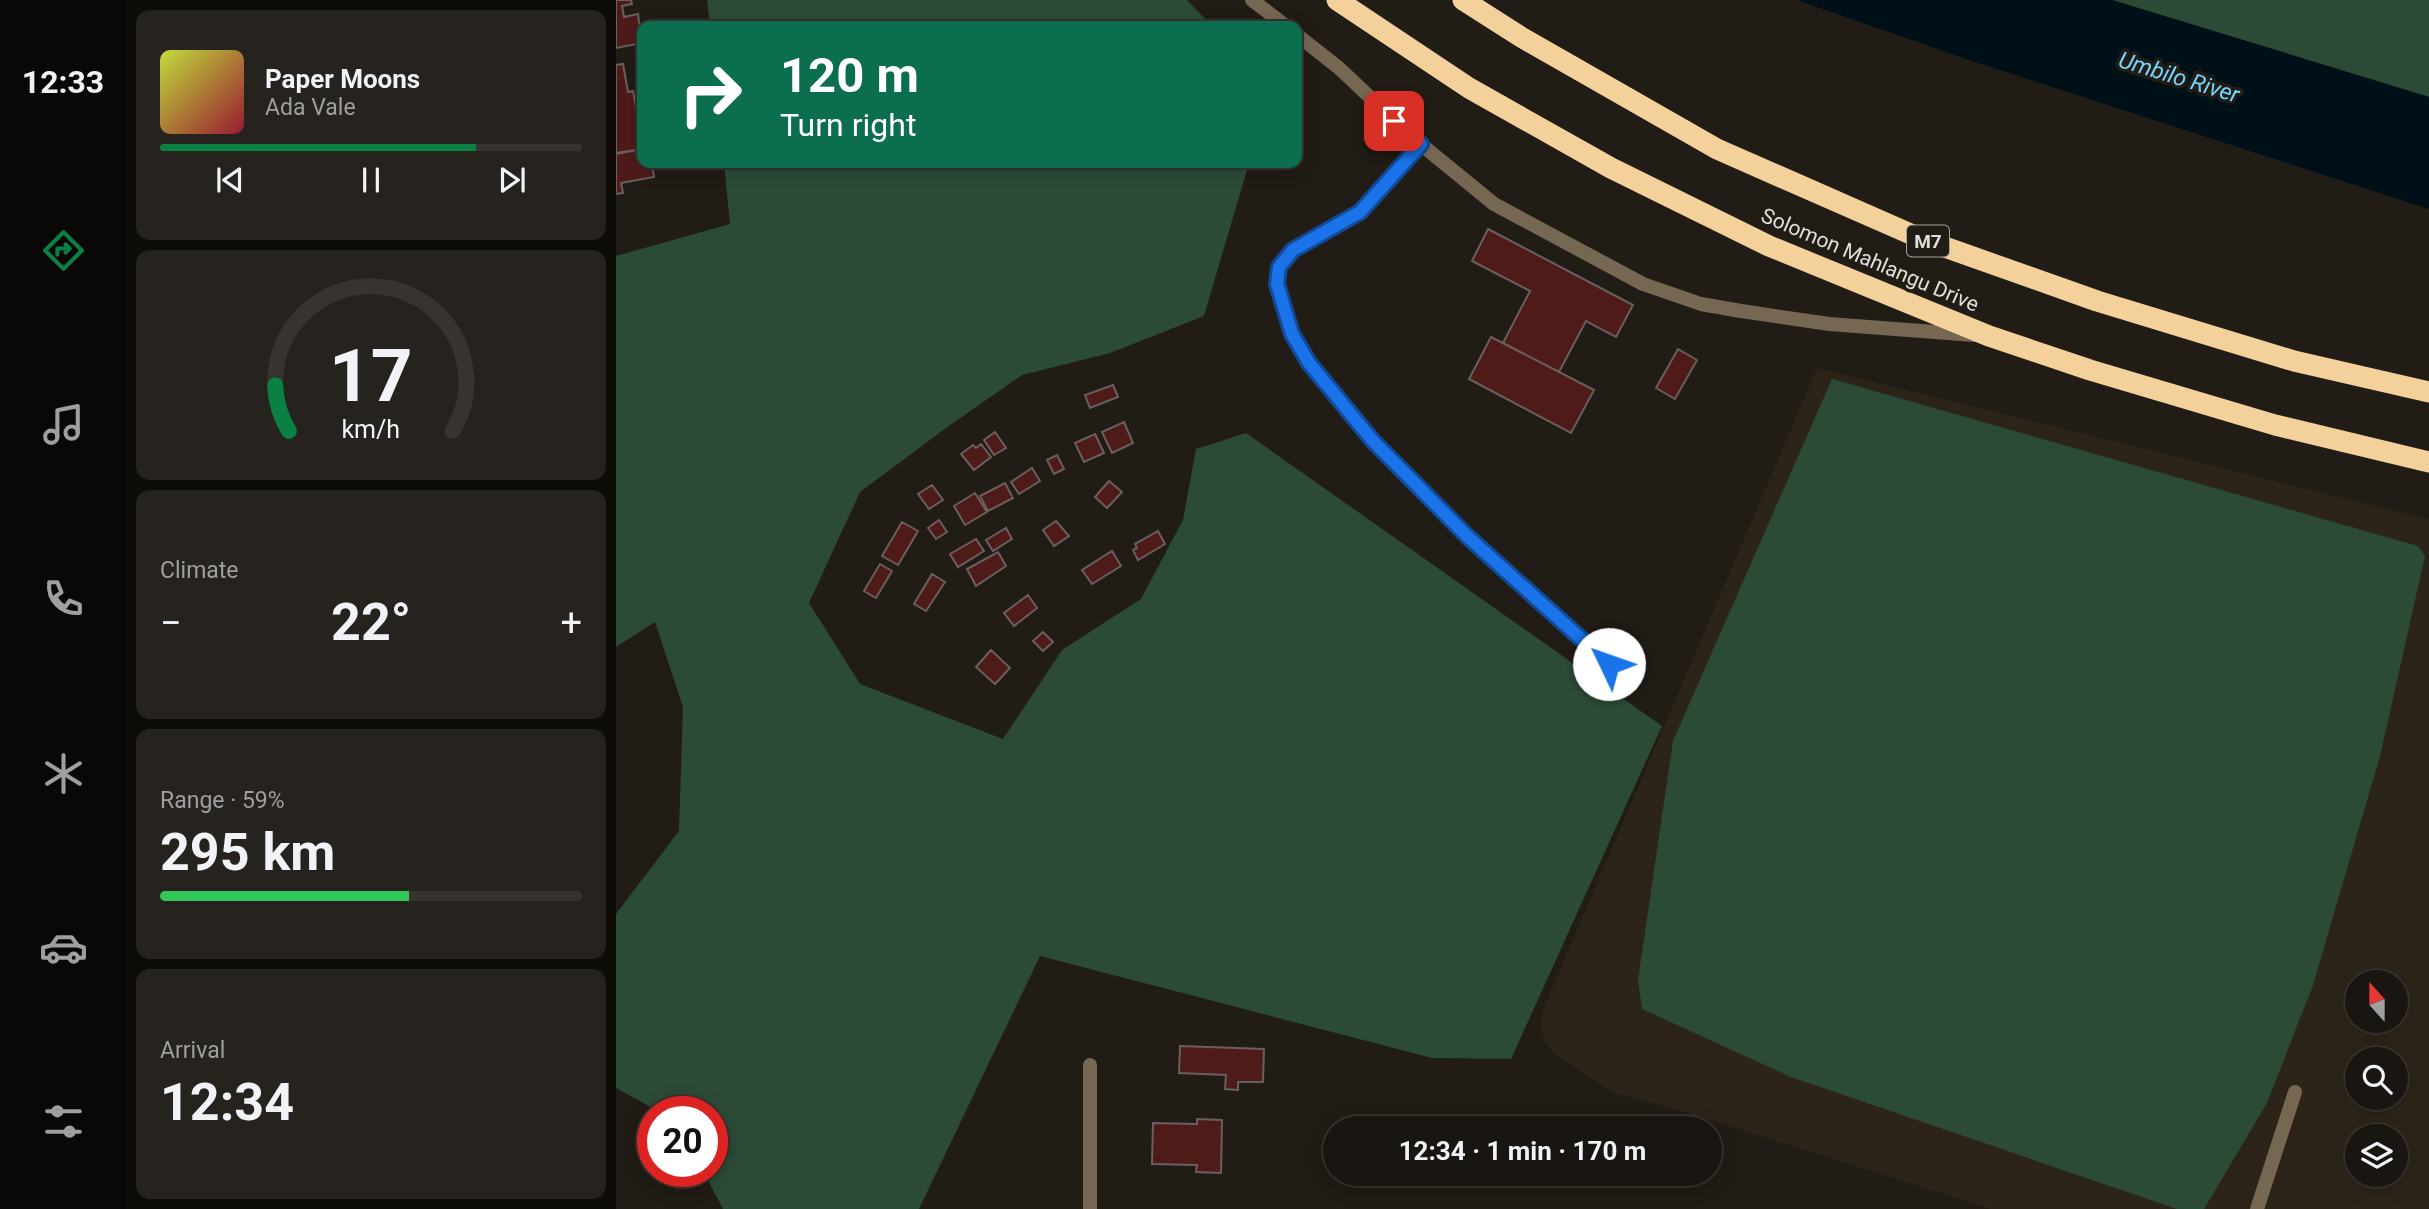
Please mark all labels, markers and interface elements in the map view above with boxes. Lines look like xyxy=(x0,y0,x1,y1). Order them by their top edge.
water label: Umbilo River xyxy=(2115,46,2244,109)
text: 120 m xyxy=(780,47,919,104)
icon: right xyxy=(665,49,756,140)
text: 12:33 xyxy=(22,63,104,101)
text: Paper Moons xyxy=(265,64,420,94)
pin xyxy=(1364,91,1424,151)
text: Ada Vale xyxy=(265,94,356,121)
icon: arrive xyxy=(1375,102,1413,140)
text: Turn right xyxy=(780,106,916,144)
icon: previous xyxy=(211,161,249,199)
icon: pause xyxy=(352,161,390,199)
icon: next xyxy=(493,161,531,199)
street label: Solomon Mahlangu Drive xyxy=(1758,203,1982,317)
icon: directions xyxy=(39,226,88,275)
road number: M7 xyxy=(1907,226,1949,256)
text: 17 xyxy=(329,333,413,419)
icon: music xyxy=(39,400,88,449)
text: km/h xyxy=(342,414,400,443)
text: Climate xyxy=(160,557,239,584)
icon: phone xyxy=(39,574,88,623)
text: 22° xyxy=(331,592,411,653)
text: − xyxy=(160,601,182,645)
text: + xyxy=(560,601,582,645)
position arrow xyxy=(1572,627,1646,701)
icon: climate xyxy=(39,749,88,798)
text: Range · 59% xyxy=(160,787,285,814)
text: 295 km xyxy=(160,822,335,883)
icon: car xyxy=(39,923,88,972)
north arrow xyxy=(2345,970,2408,1032)
map controls xyxy=(2345,970,2408,1187)
text: Arrival xyxy=(160,1037,225,1064)
button: search xyxy=(2345,1047,2408,1110)
text: 12:34 xyxy=(160,1072,294,1133)
speed limit sign: 20 xyxy=(637,1096,728,1187)
icon: filters xyxy=(39,1097,88,1146)
button: layers xyxy=(2345,1124,2408,1187)
text: 12:34 · 1 min · 170 m xyxy=(1399,1136,1646,1166)

